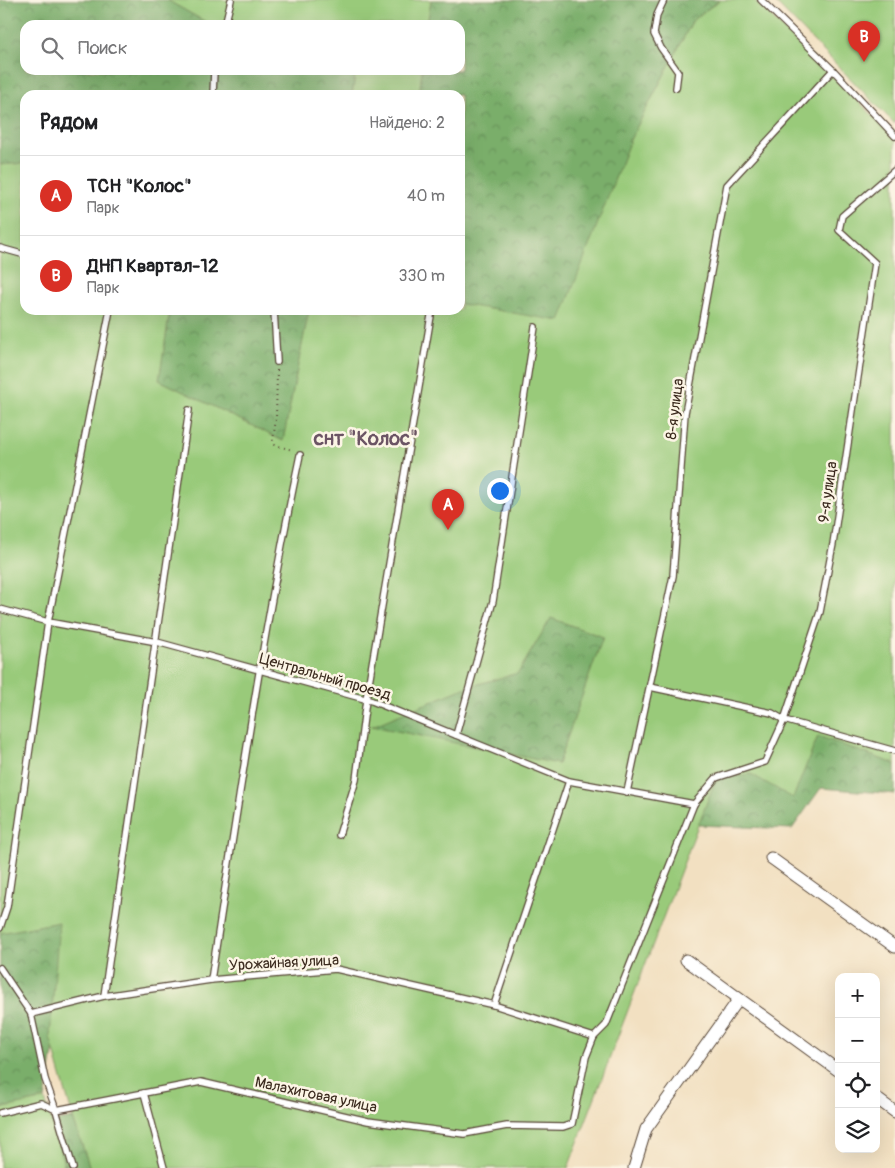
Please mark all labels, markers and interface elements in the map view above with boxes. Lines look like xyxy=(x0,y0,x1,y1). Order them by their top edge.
search box xyxy=(20,20,465,75)
pin: B xyxy=(848,21,880,62)
icon: search xyxy=(38,34,66,62)
text: Поиск xyxy=(78,36,128,60)
text: Рядом xyxy=(40,109,98,136)
text: Найдено: 2 xyxy=(369,113,445,133)
text: ТСН "Колос" xyxy=(87,174,192,198)
text: A xyxy=(51,186,61,206)
text: 40 m xyxy=(407,186,445,206)
text: Парк xyxy=(87,198,120,218)
text: ДНП Квартал-12 xyxy=(87,254,219,278)
text: B xyxy=(51,266,61,286)
text: 330 m xyxy=(399,266,445,286)
text: Парк xyxy=(87,278,120,298)
street label: 8-я улица xyxy=(662,377,688,441)
district label: снт "Колос" xyxy=(313,426,418,451)
street label: 9-я улица xyxy=(814,460,842,524)
your location xyxy=(487,478,513,504)
pin: A xyxy=(432,489,464,530)
street label: Центральный проезд xyxy=(257,649,393,705)
street label: Урожайная улица xyxy=(229,951,339,975)
map controls xyxy=(835,973,880,1153)
button: + xyxy=(835,973,880,1018)
button: − xyxy=(835,1018,880,1063)
button: locate xyxy=(835,1063,880,1108)
street label: Малахитовая улица xyxy=(253,1073,379,1117)
button: layers xyxy=(835,1108,880,1153)

